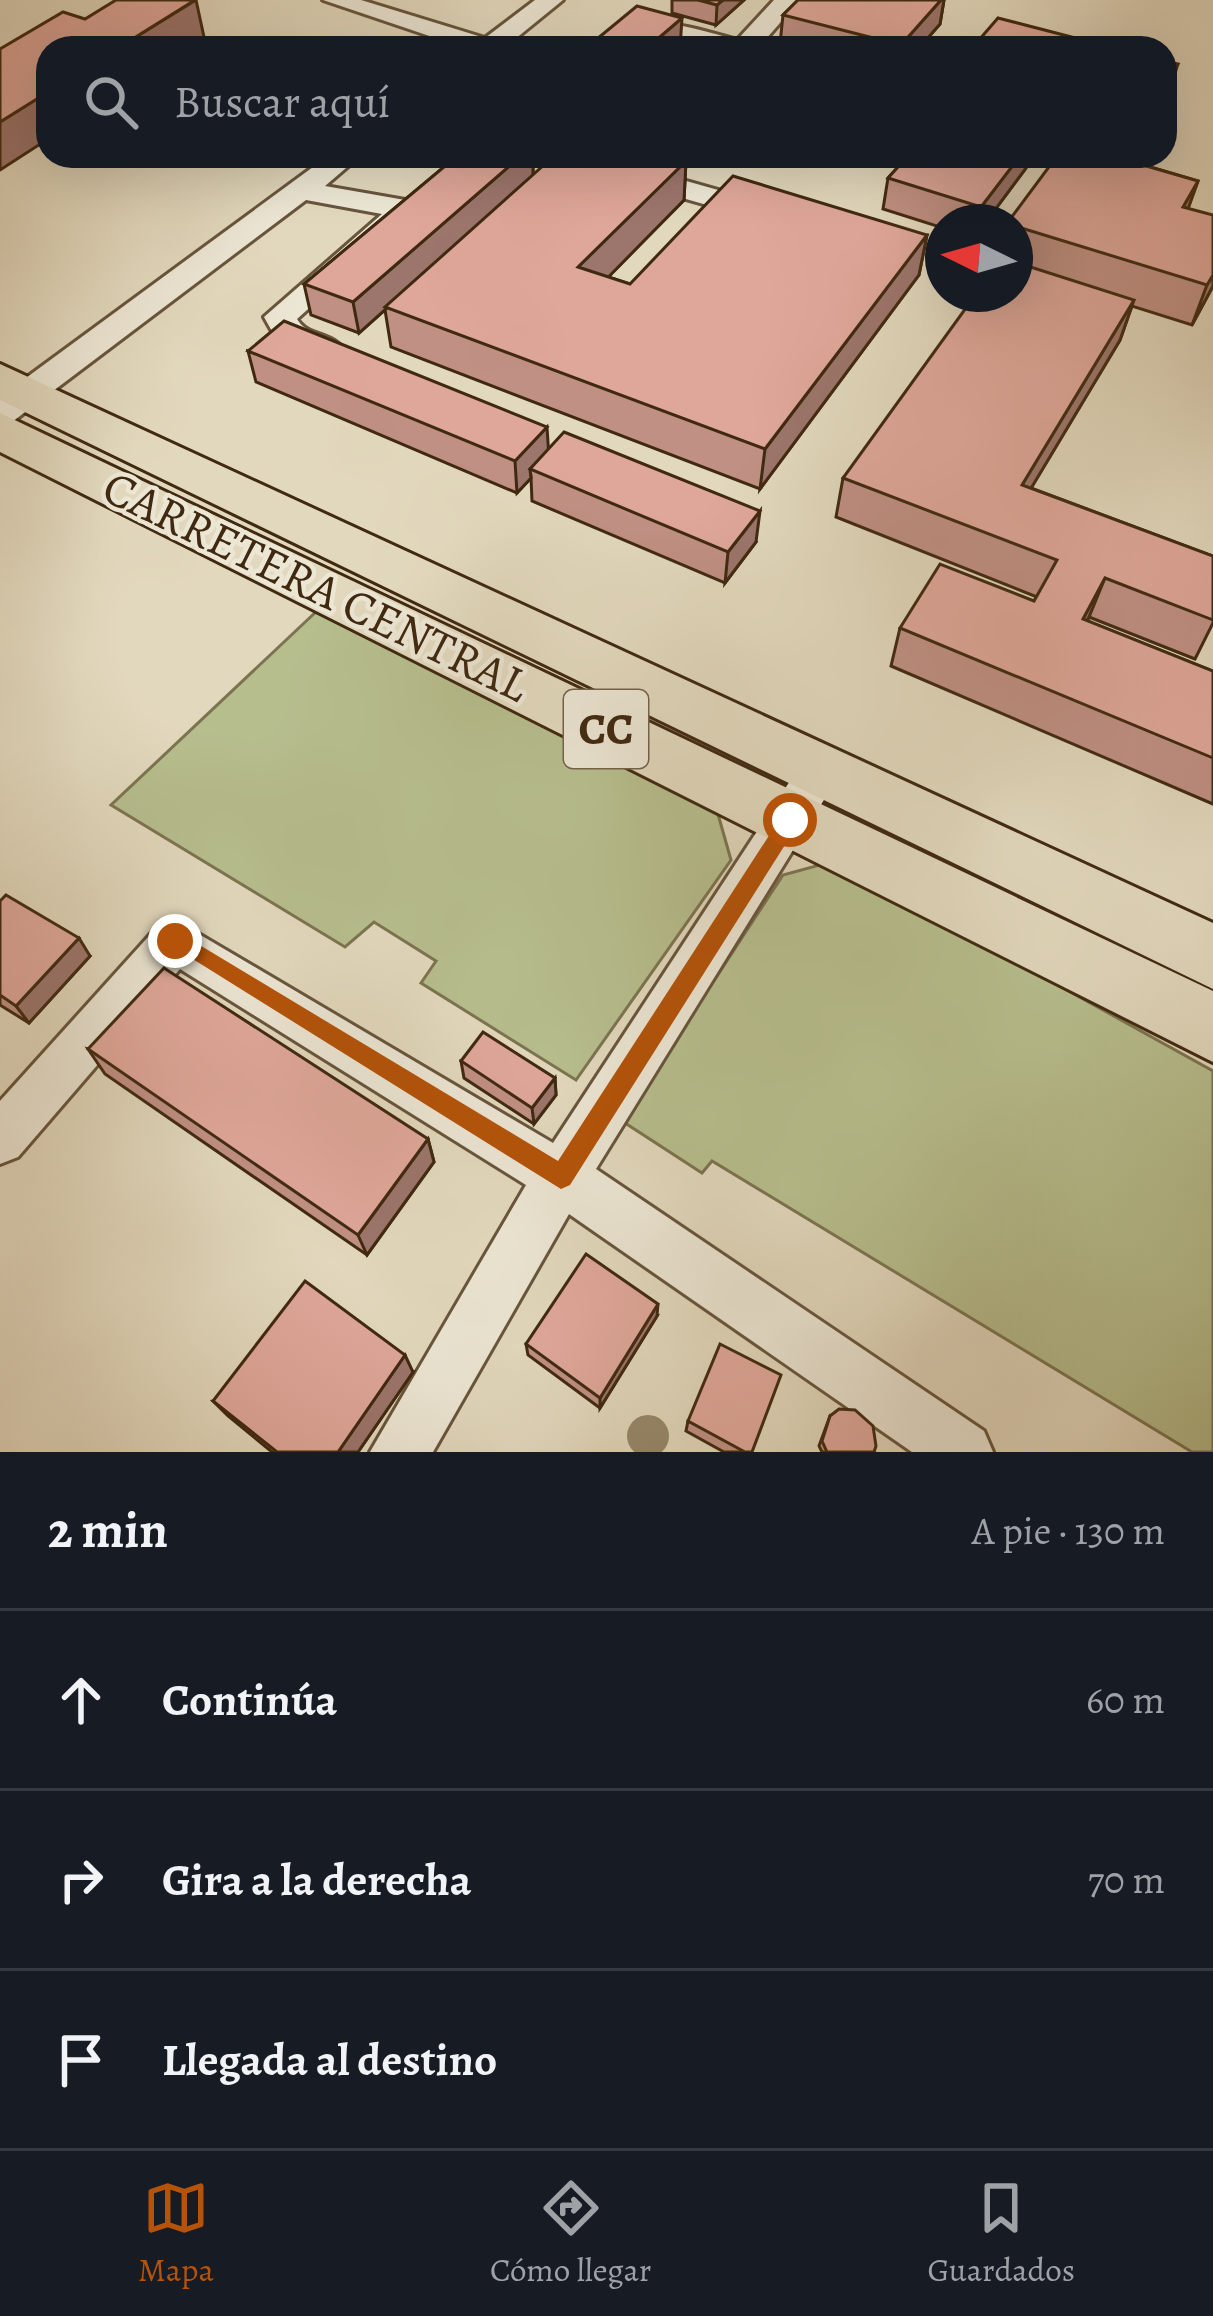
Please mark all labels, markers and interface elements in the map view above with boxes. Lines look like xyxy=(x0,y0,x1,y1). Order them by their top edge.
search box xyxy=(36,36,1177,168)
icon: search xyxy=(78,69,144,135)
text: Buscar aquí xyxy=(174,71,390,133)
north arrow xyxy=(925,204,1033,312)
street label: CARRETERA CENTRAL xyxy=(92,454,541,718)
road number: CC xyxy=(564,690,648,768)
route start xyxy=(763,793,817,847)
route end xyxy=(148,914,202,968)
text: 2 min xyxy=(48,1495,168,1565)
text: A pie · 130 m xyxy=(972,1504,1165,1557)
icon: ahead xyxy=(48,1667,114,1733)
text: Continúa xyxy=(162,1669,337,1731)
text: 60 m xyxy=(1086,1673,1165,1726)
icon: right xyxy=(48,1847,114,1913)
text: Gira a la derecha xyxy=(162,1849,471,1911)
text: 70 m xyxy=(1088,1853,1165,1906)
icon: arrive xyxy=(48,2027,114,2093)
text: Llegada al destino xyxy=(162,2029,497,2091)
tab: Mapa xyxy=(138,2175,214,2292)
tab: Cómo llegar xyxy=(490,2175,651,2292)
tab: Guardados xyxy=(928,2175,1075,2292)

